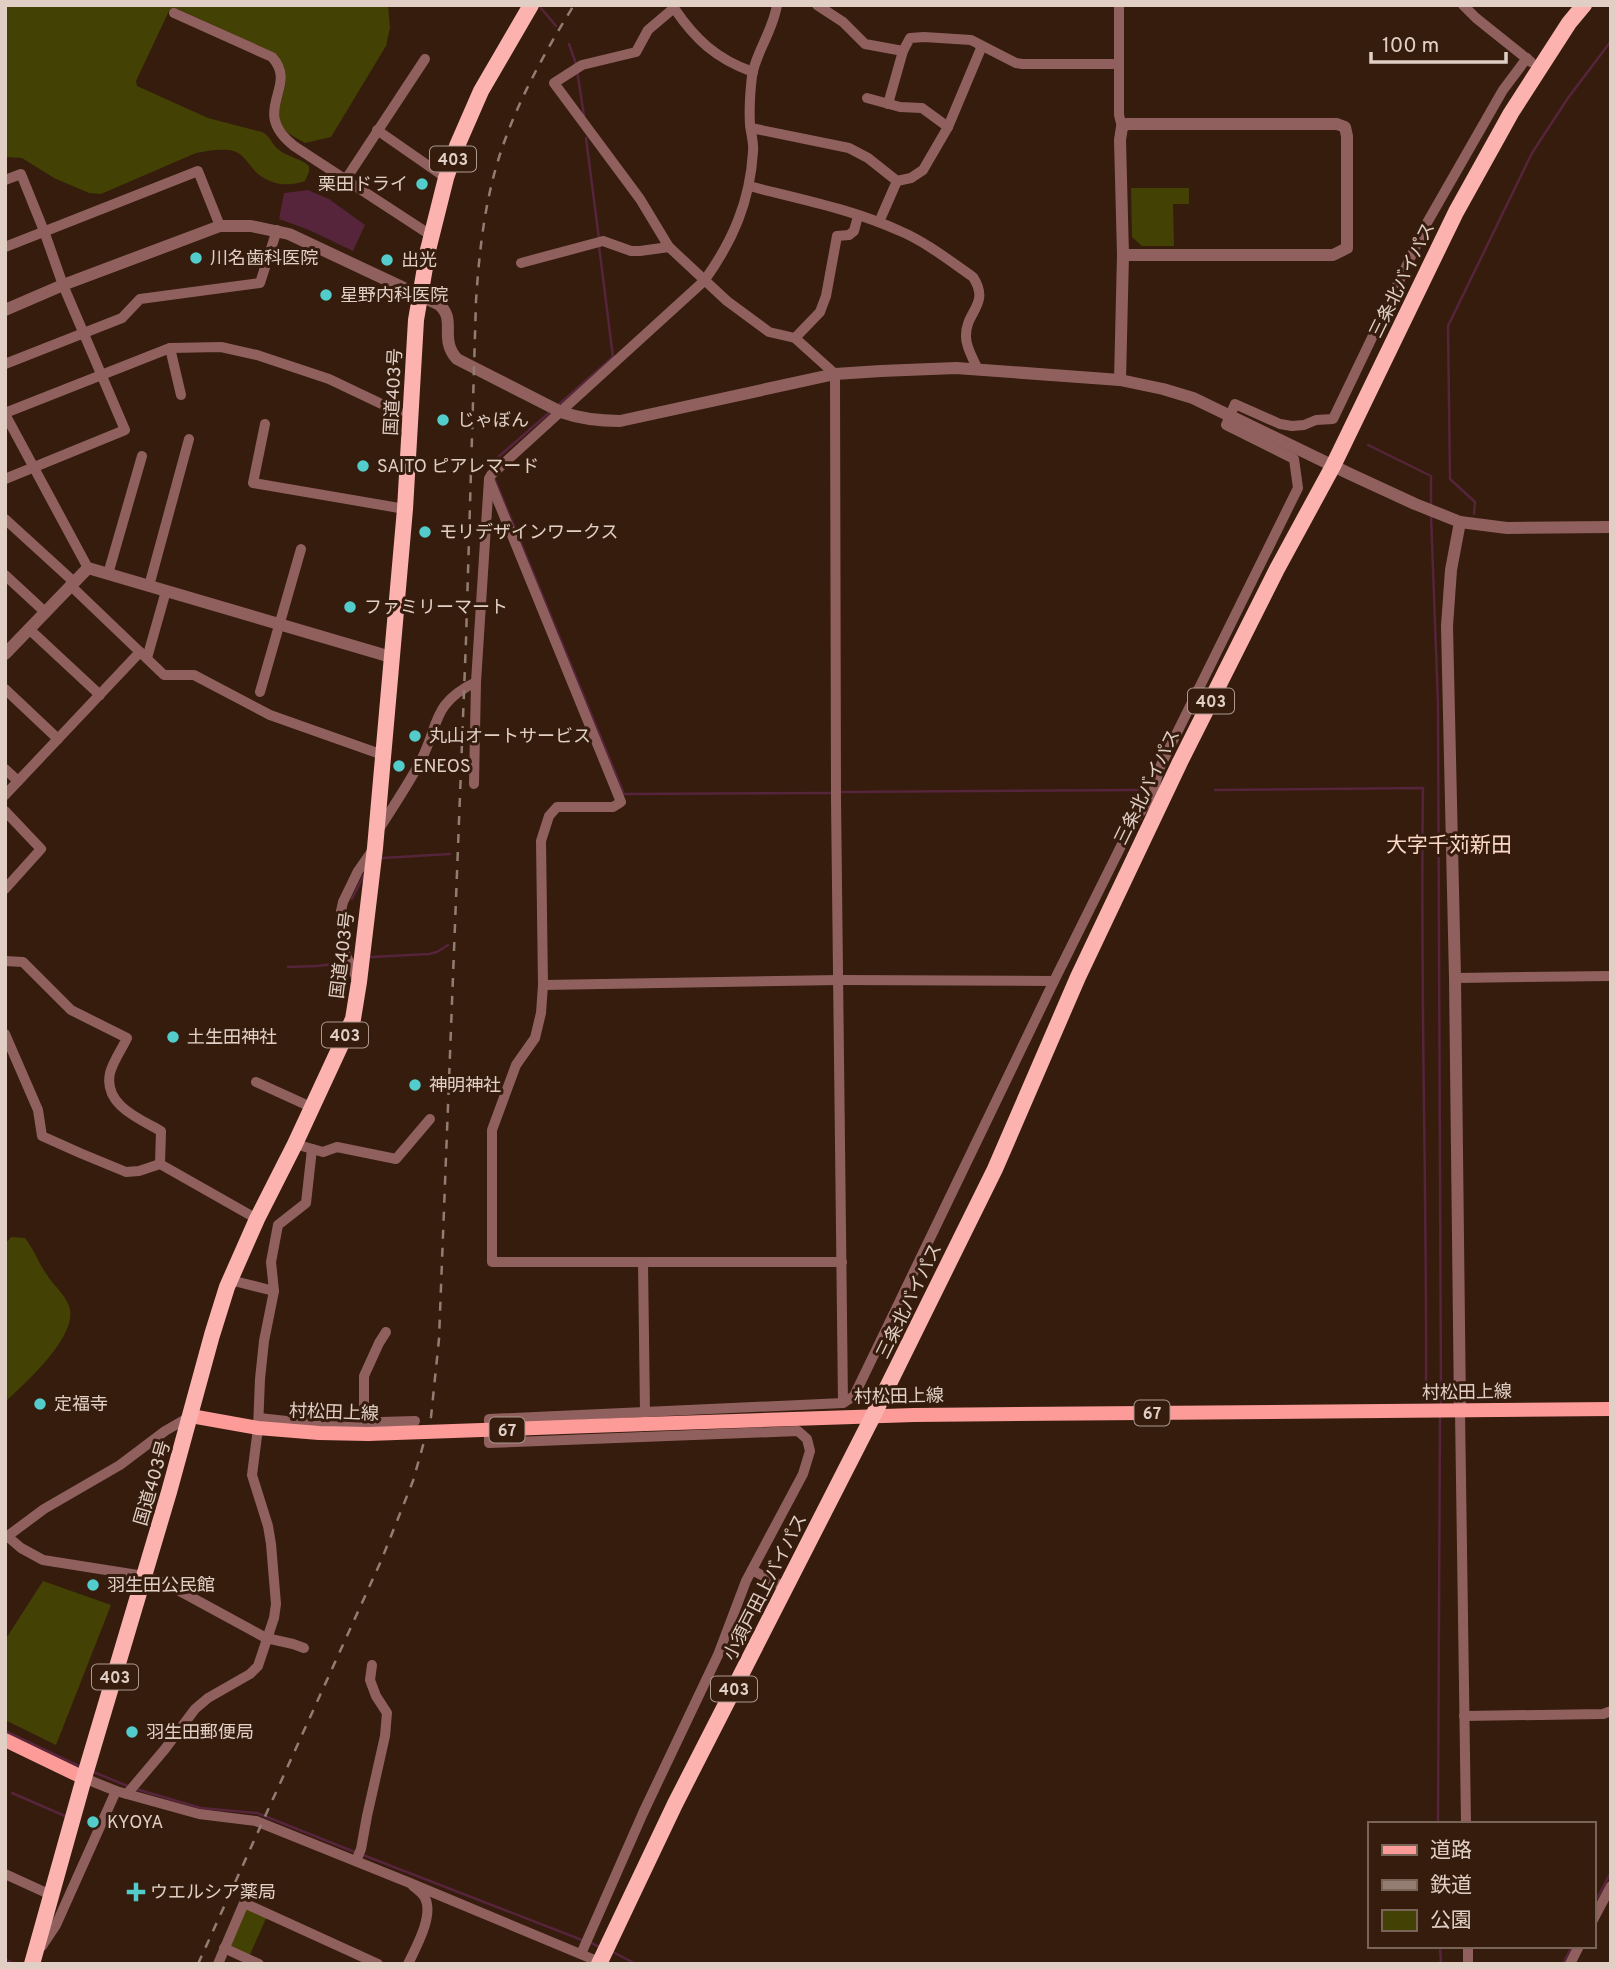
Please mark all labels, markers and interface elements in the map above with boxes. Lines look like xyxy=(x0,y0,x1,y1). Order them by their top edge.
scale bar xyxy=(1371,21,1506,65)
text: 100 m xyxy=(1382,33,1439,60)
road number: 403 xyxy=(430,146,476,172)
place label: 栗田ドライ xyxy=(318,174,408,197)
marker: 栗田ドライ xyxy=(414,176,430,192)
street label: 三条北バイパス xyxy=(1365,219,1441,342)
place label: 川名歯科医院 xyxy=(210,248,318,271)
marker: 川名歯科医院 xyxy=(188,250,204,266)
place label: 出光 xyxy=(401,250,437,273)
marker: 出光 xyxy=(379,252,395,268)
place label: 星野内科医院 xyxy=(340,285,448,308)
marker: 星野内科医院 xyxy=(318,287,334,303)
street label: 国道403号 xyxy=(381,348,408,436)
place label: じゃぼん xyxy=(457,410,529,433)
marker: じゃぼん xyxy=(435,412,451,428)
place label: SAITO ピアレマード xyxy=(377,456,539,479)
marker: SAITO ピアレマード xyxy=(355,458,371,474)
place label: モリデザインワークス xyxy=(439,522,618,545)
marker: モリデザインワークス xyxy=(417,524,433,540)
place label: ファミリーマート xyxy=(364,597,508,620)
marker: ファミリーマート xyxy=(342,599,358,615)
road number: 403 xyxy=(1188,688,1234,714)
place label: 丸山オートサービス xyxy=(429,726,591,749)
street label: 三条北バイパス xyxy=(1110,726,1186,849)
marker: 丸山オートサービス xyxy=(407,728,423,744)
place label: ENEOS xyxy=(413,756,471,779)
marker: ENEOS xyxy=(391,758,407,774)
district label: 大字千苅新田 xyxy=(1386,833,1512,860)
street label: 国道403号 xyxy=(327,910,360,1000)
road number: 403 xyxy=(322,1023,368,1048)
place label: 土生田神社 xyxy=(187,1027,277,1050)
marker: 土生田神社 xyxy=(165,1029,181,1045)
place label: 神明神社 xyxy=(429,1075,501,1098)
marker: 神明神社 xyxy=(407,1077,423,1093)
street label: 三条北バイパス xyxy=(872,1240,948,1363)
street label: 村松田上線 xyxy=(1422,1381,1512,1406)
street label: 村松田上線 xyxy=(854,1385,944,1410)
place label: 定福寺 xyxy=(54,1394,108,1417)
marker: 定福寺 xyxy=(32,1396,48,1412)
street label: 村松田上線 xyxy=(289,1400,379,1427)
road number: 67 xyxy=(1134,1400,1170,1426)
road number: 67 xyxy=(490,1418,524,1442)
street label: 国道403号 xyxy=(130,1438,177,1529)
street label: 小須戸田上バイパス xyxy=(719,1510,813,1665)
place label: 羽生田公民館 xyxy=(107,1575,215,1598)
marker: 羽生田公民館 xyxy=(85,1577,101,1593)
road number: 403 xyxy=(92,1665,138,1690)
road number: 403 xyxy=(711,1676,757,1702)
place label: 羽生田郵便局 xyxy=(146,1722,254,1745)
marker: 羽生田郵便局 xyxy=(124,1724,140,1740)
place label: KYOYA xyxy=(107,1812,164,1835)
marker: KYOYA xyxy=(85,1814,101,1830)
legend xyxy=(1368,1822,1595,1948)
text: 道路 xyxy=(1430,1838,1472,1865)
text: 鉄道 xyxy=(1430,1873,1472,1900)
place label: ウエルシア薬局 xyxy=(150,1882,276,1905)
marker: ウエルシア薬局 xyxy=(128,1884,144,1900)
text: 公園 xyxy=(1430,1908,1472,1935)

